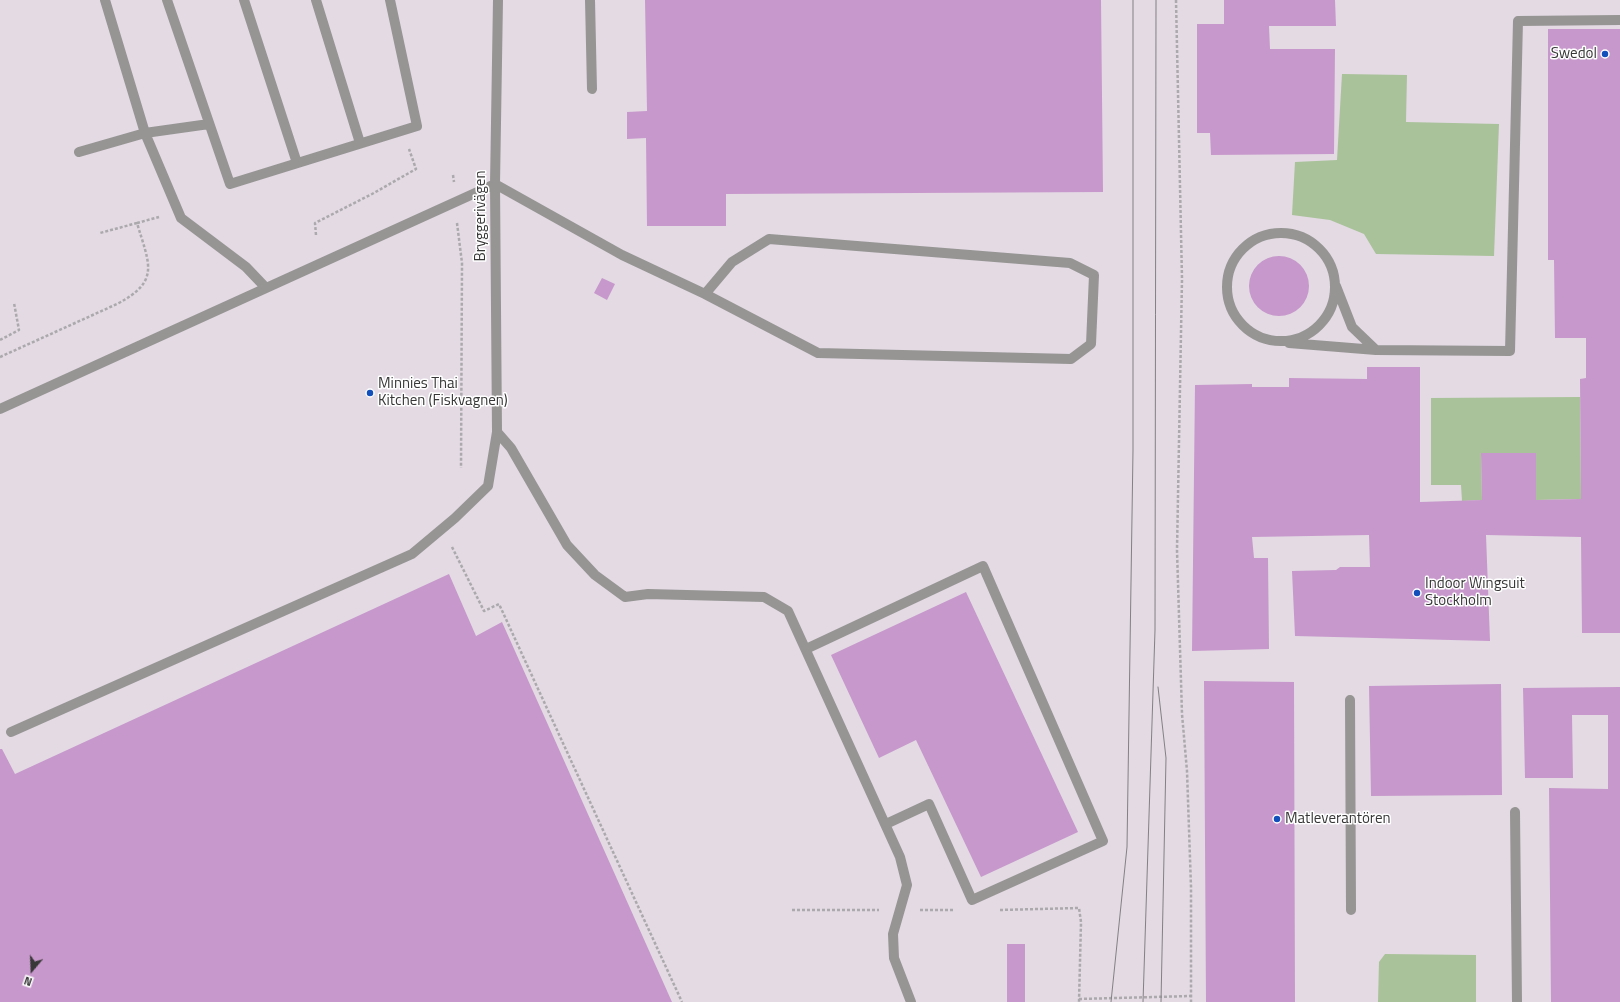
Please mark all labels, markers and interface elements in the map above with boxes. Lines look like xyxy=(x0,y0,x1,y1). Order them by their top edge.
place label: Swedol xyxy=(1551,45,1597,63)
marker: Swedol xyxy=(1600,49,1610,59)
street label: Bryggerivägen xyxy=(472,171,490,261)
place label: Minnies Thai Kitchen (Fiskvagnen) xyxy=(378,375,508,410)
marker: Minnies Thai Kitchen (Fiskvagnen) xyxy=(365,388,375,398)
place label: Indoor Wingsuit Stockholm xyxy=(1425,575,1525,610)
marker: Indoor Wingsuit Stockholm xyxy=(1412,588,1422,598)
place label: Matleverantören xyxy=(1285,810,1391,828)
marker: Matleverantören xyxy=(1272,814,1282,824)
north arrow xyxy=(12,950,52,990)
text: N xyxy=(22,973,34,990)

